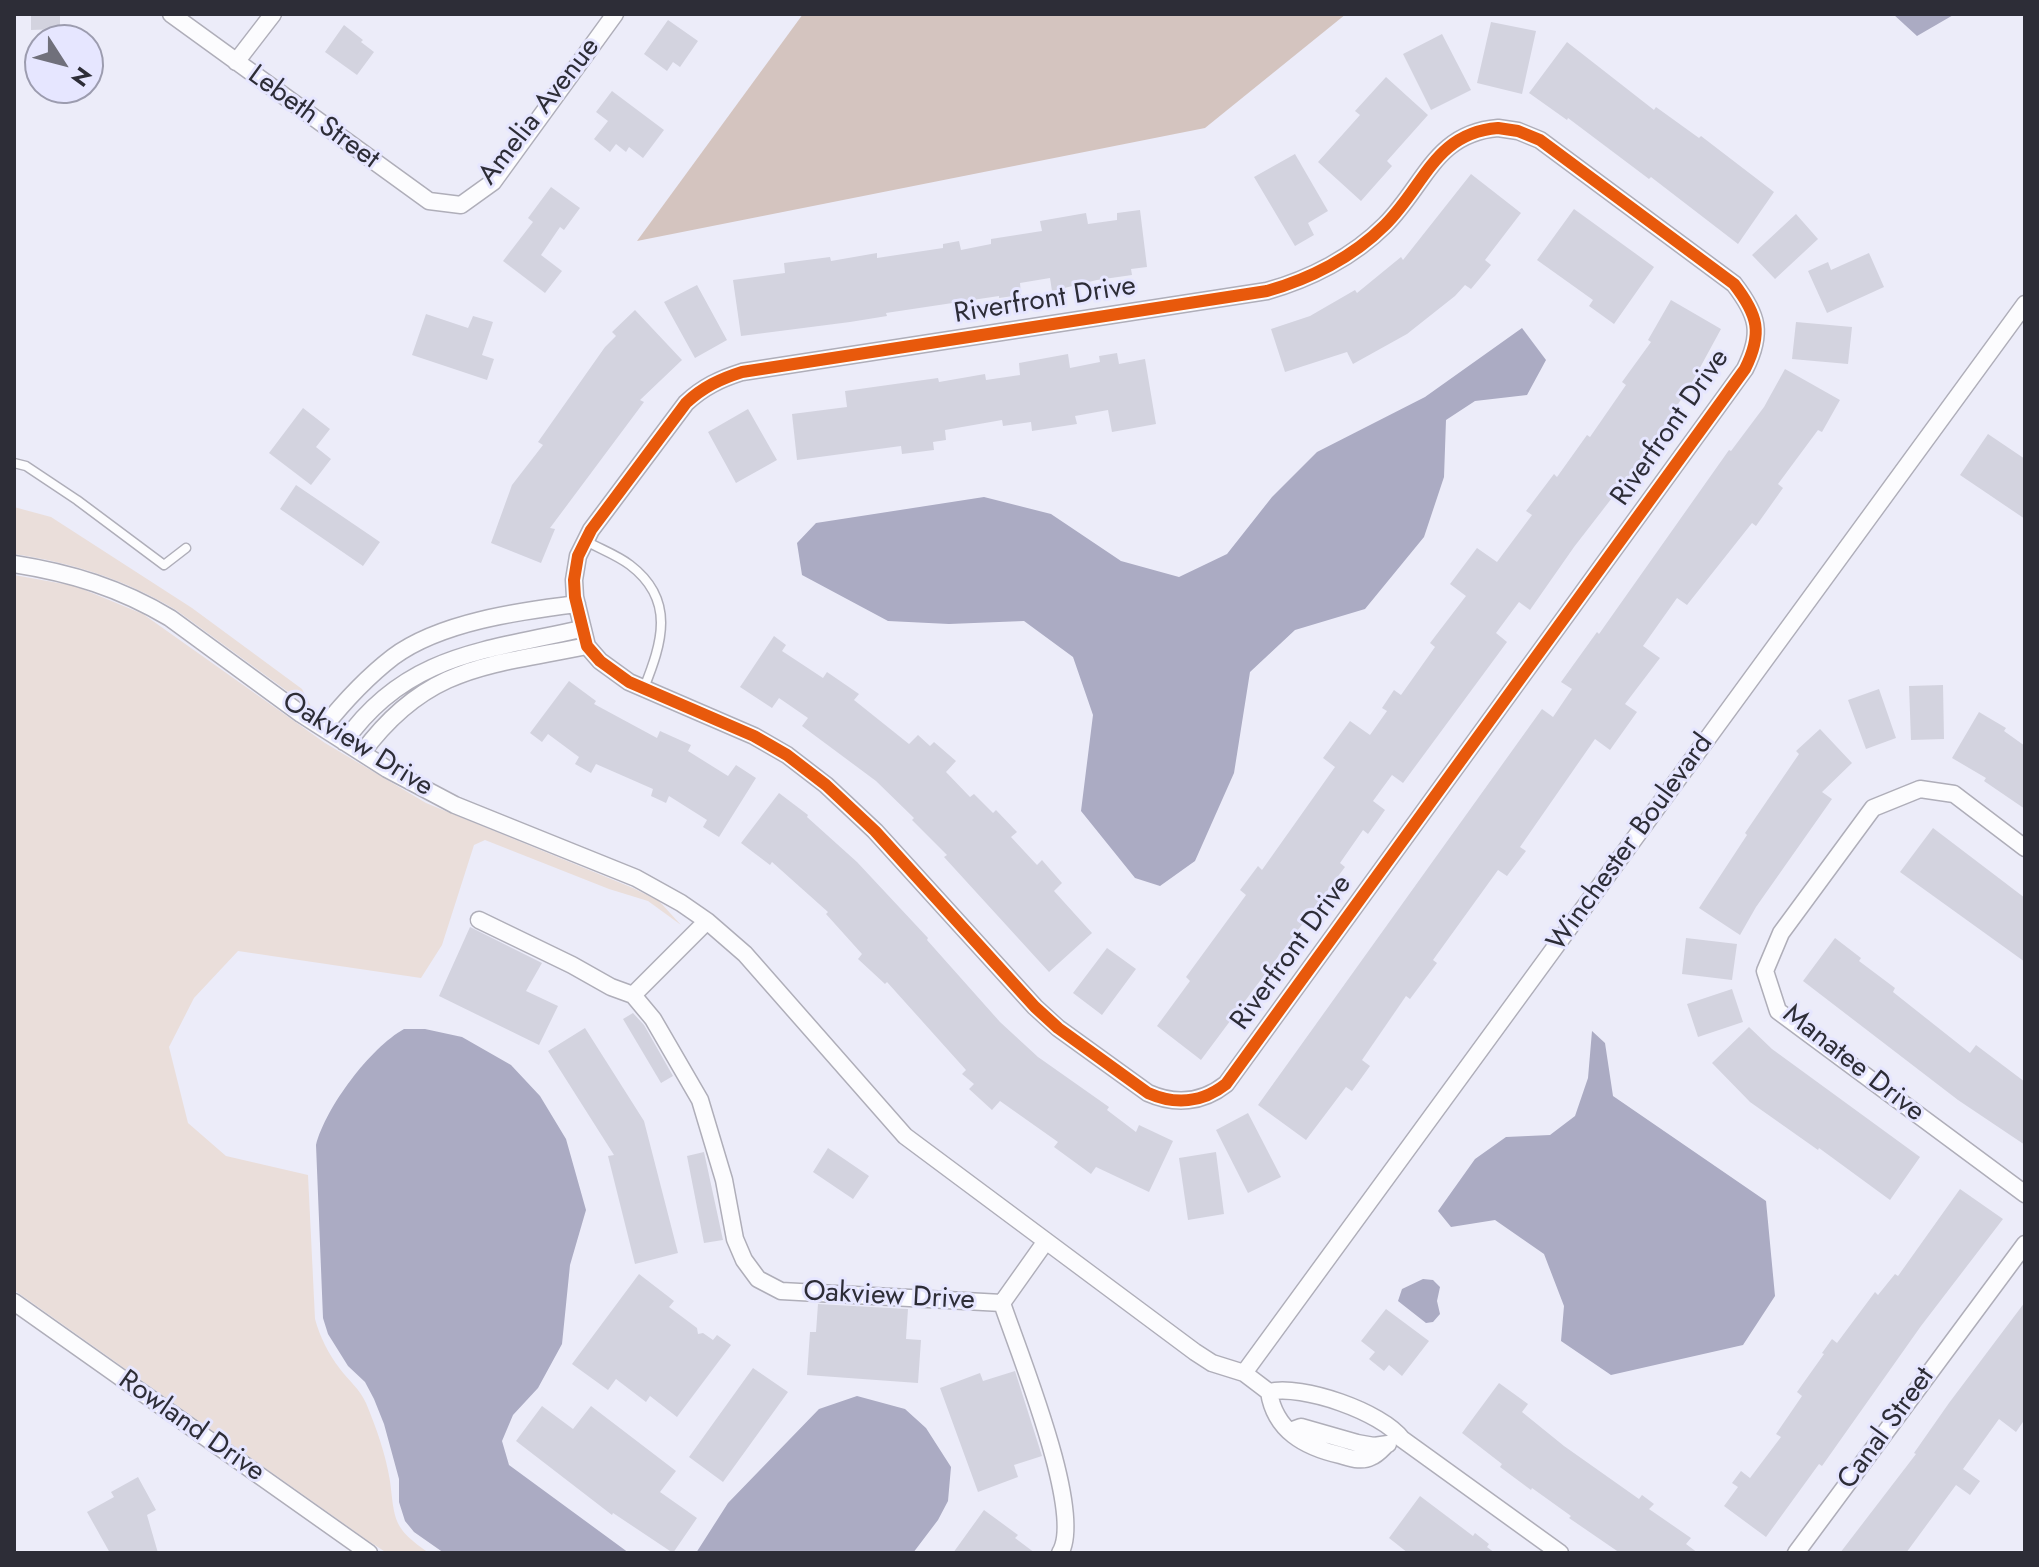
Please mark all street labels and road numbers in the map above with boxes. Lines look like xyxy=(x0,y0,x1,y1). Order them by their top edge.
street label: Amelia Avenue xyxy=(472,32,608,192)
street label: Lebeth Street xyxy=(241,59,385,177)
street label: Riverfront Drive xyxy=(952,270,1138,332)
street label: Riverfront Drive xyxy=(1605,343,1737,513)
street label: Oakview Drive xyxy=(275,685,439,805)
street label: Winchester Boulevard xyxy=(1541,728,1721,958)
street label: Riverfront Drive xyxy=(1225,869,1359,1037)
street label: Manatee Drive xyxy=(1775,998,1931,1130)
street label: Oakview Drive xyxy=(802,1276,976,1318)
street label: Canal Street xyxy=(1832,1361,1942,1497)
street label: Rowland Drive xyxy=(111,1364,271,1490)

